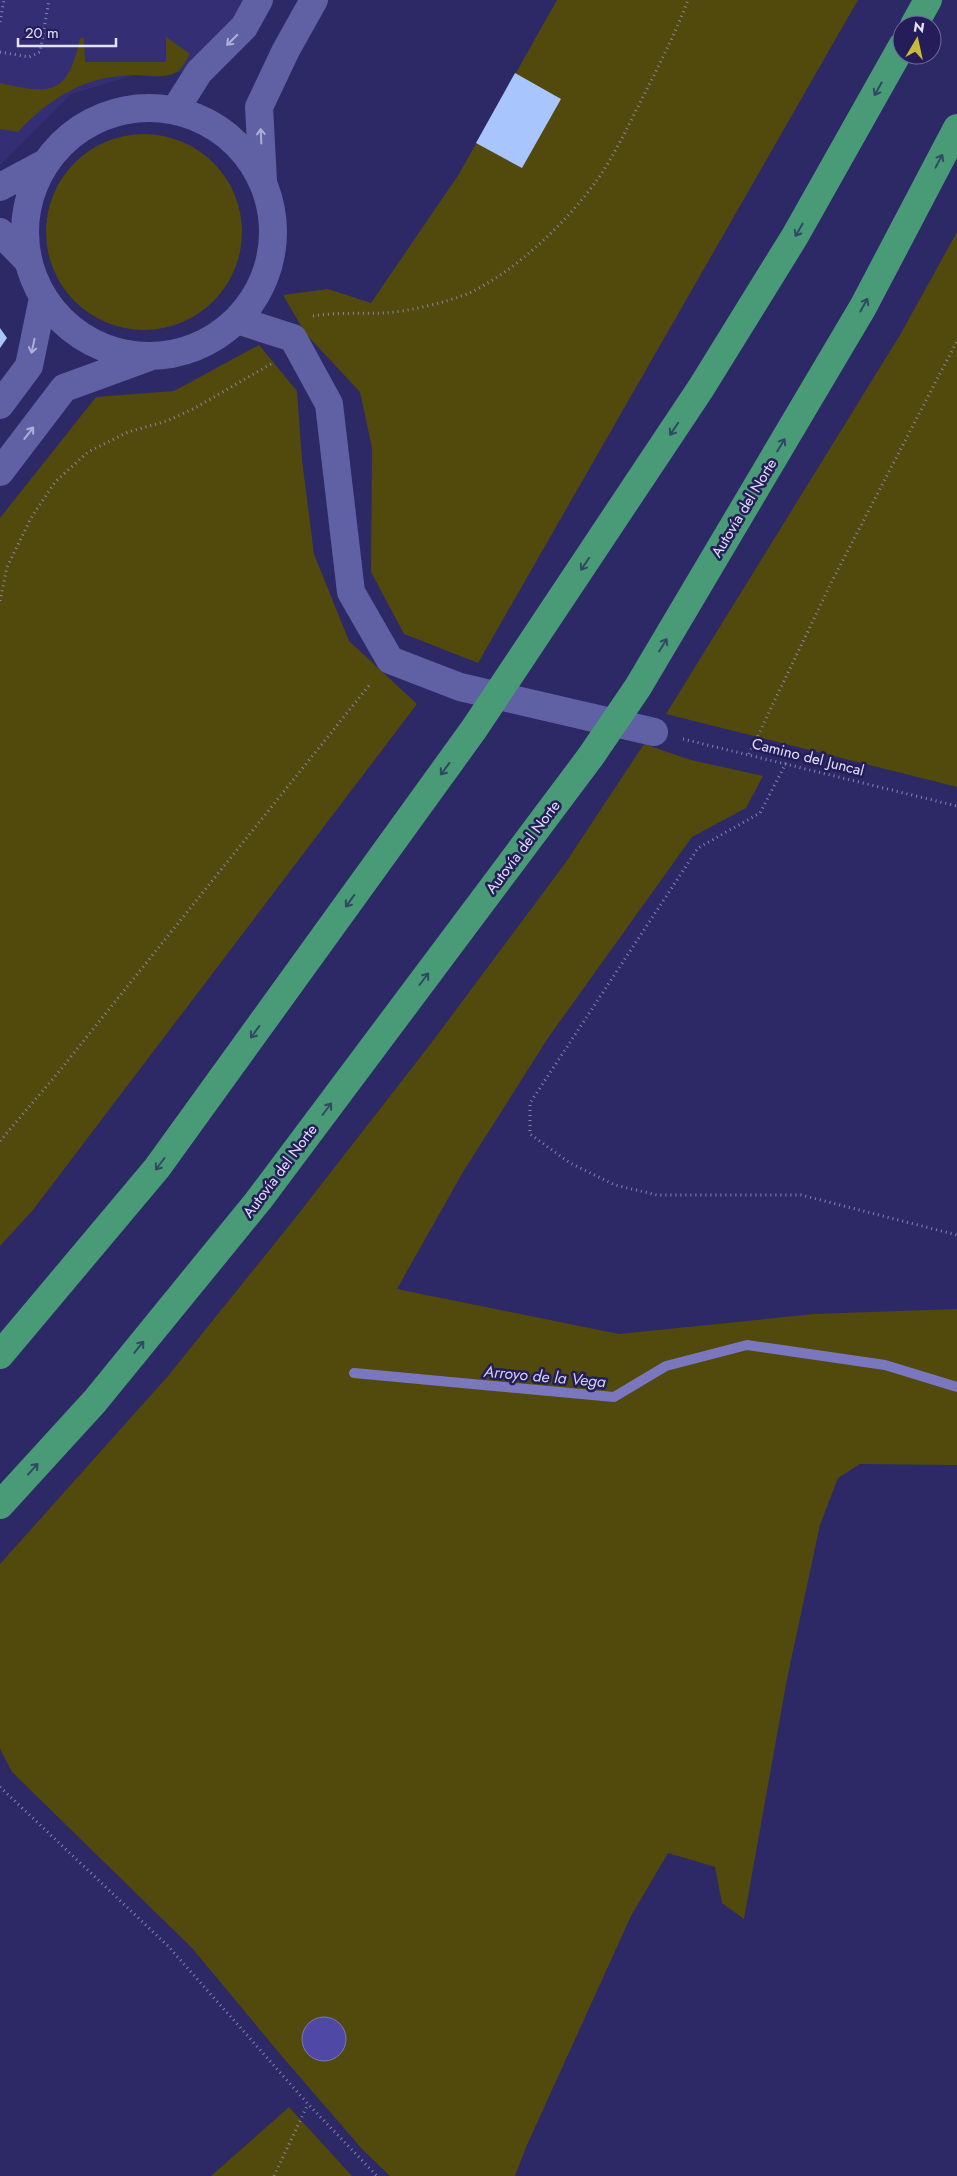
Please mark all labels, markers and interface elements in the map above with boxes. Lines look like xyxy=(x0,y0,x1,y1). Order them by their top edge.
scale bar xyxy=(18,15,115,47)
north arrow xyxy=(892,15,942,65)
text: N xyxy=(912,16,926,38)
text: 20 m xyxy=(25,22,59,44)
one-way arrow xyxy=(226,33,238,45)
one-way arrow xyxy=(873,81,883,96)
one-way arrow xyxy=(256,128,265,144)
one-way arrow xyxy=(935,155,945,169)
one-way arrow xyxy=(793,223,803,237)
one-way arrow xyxy=(860,298,869,313)
one-way arrow xyxy=(28,338,38,354)
one-way arrow xyxy=(669,422,680,436)
one-way arrow xyxy=(24,427,35,440)
one-way arrow xyxy=(777,439,787,453)
street label: Autovía del Norte xyxy=(706,454,782,562)
one-way arrow xyxy=(579,557,589,571)
one-way arrow xyxy=(658,639,668,653)
street label: Camino del Juncal xyxy=(750,732,866,782)
one-way arrow xyxy=(440,762,451,775)
street label: Autovía del Norte xyxy=(481,796,566,898)
one-way arrow xyxy=(345,893,355,907)
one-way arrow xyxy=(419,972,429,986)
one-way arrow xyxy=(250,1025,260,1039)
one-way arrow xyxy=(321,1103,332,1116)
street label: Autovía del Norte xyxy=(238,1120,323,1222)
one-way arrow xyxy=(155,1157,165,1171)
one-way arrow xyxy=(134,1340,145,1353)
water label: Arroyo de la Vega xyxy=(482,1360,607,1393)
one-way arrow xyxy=(27,1463,39,1476)

